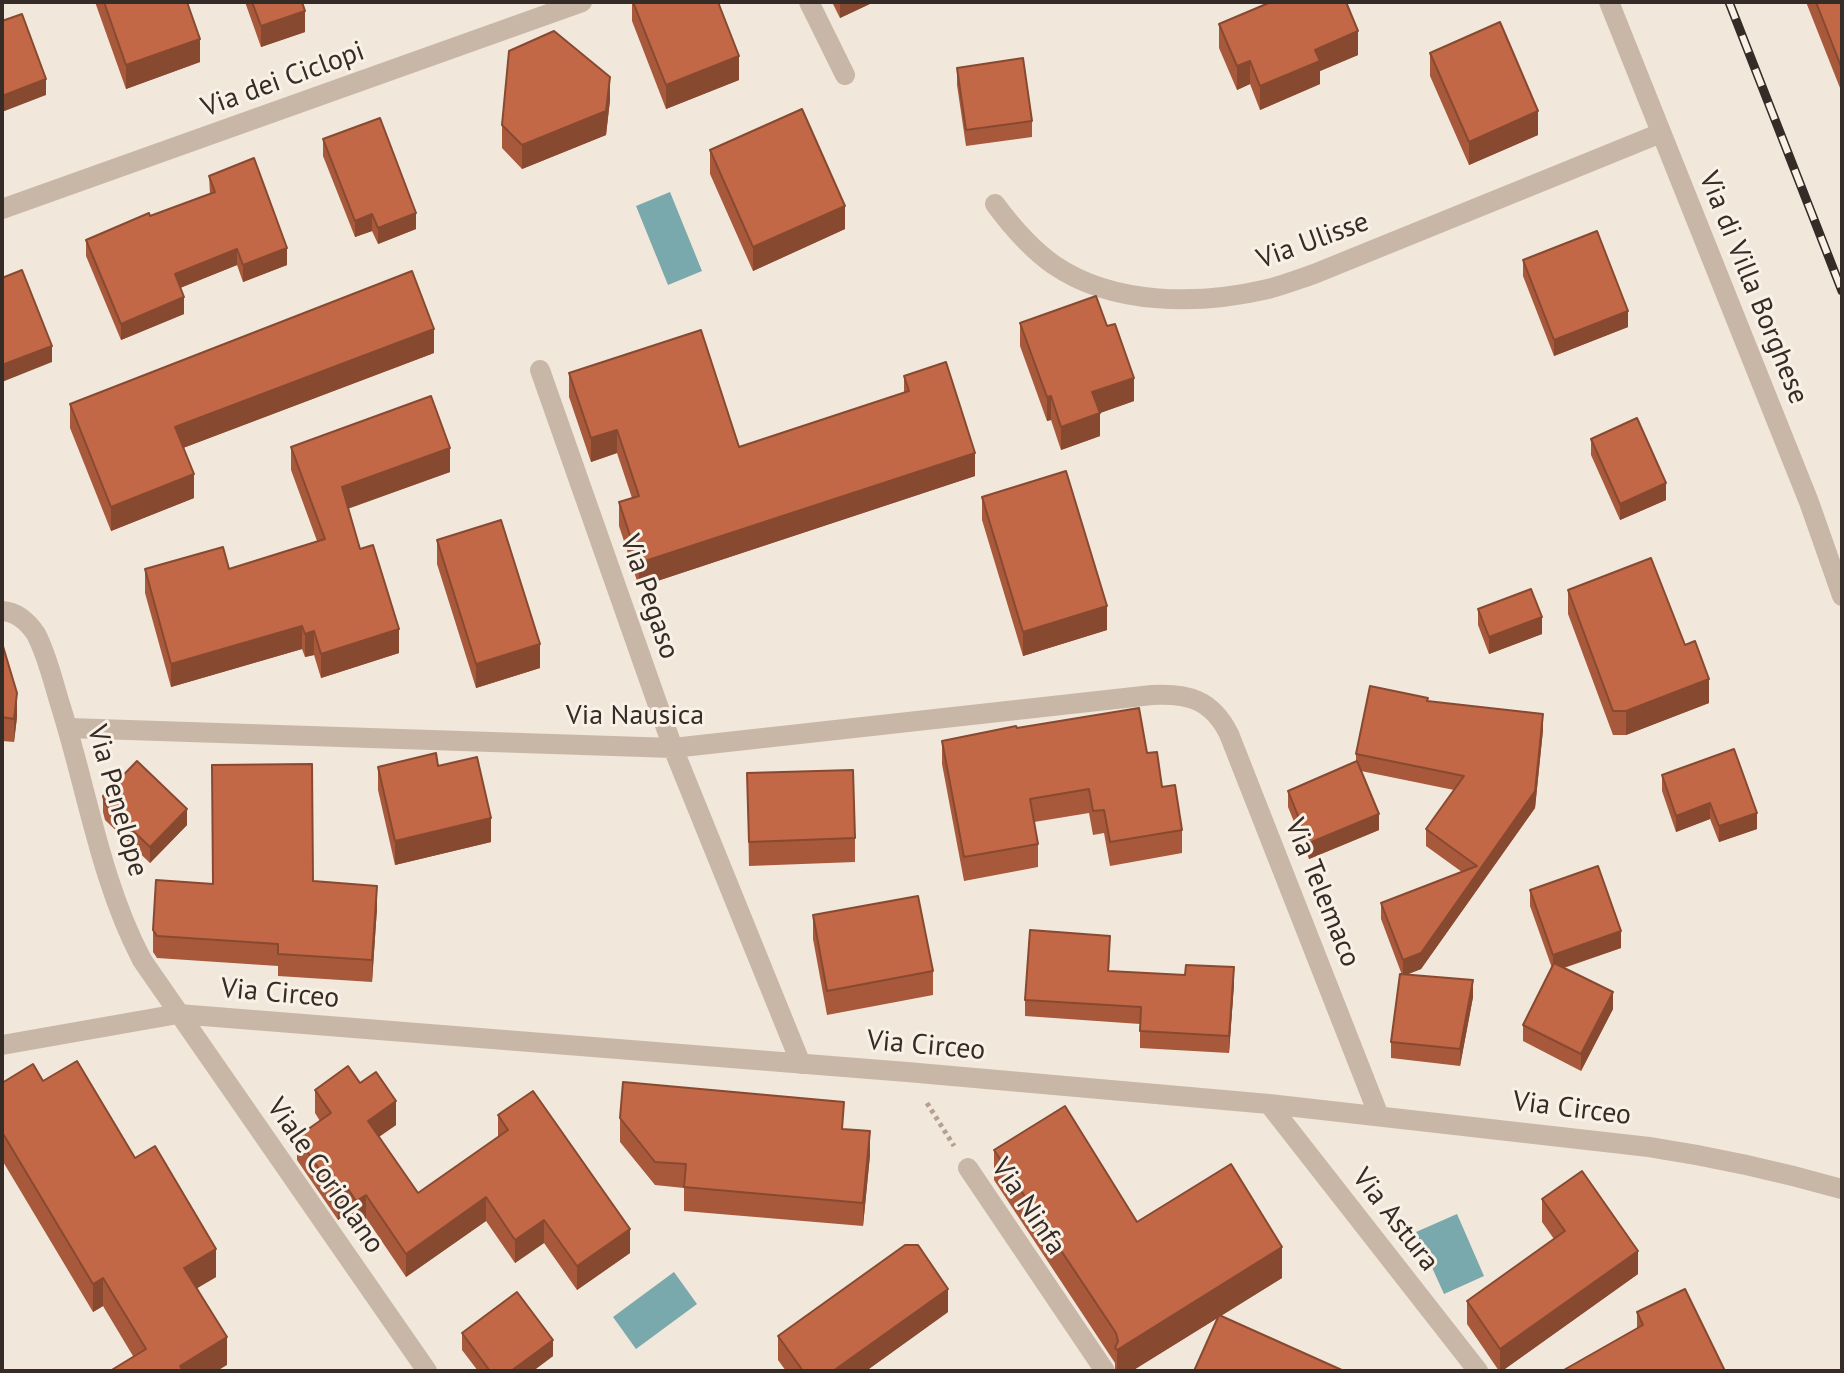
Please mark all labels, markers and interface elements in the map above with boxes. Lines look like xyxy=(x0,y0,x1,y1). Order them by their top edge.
street label: Via dei Ciclopi xyxy=(197,35,369,125)
street label: Via di Villa Borghese xyxy=(1691,167,1815,409)
street label: Via Ulisse xyxy=(1253,205,1373,277)
street label: Via Pegaso xyxy=(612,531,686,663)
street label: Via Nausica xyxy=(566,699,704,733)
street label: Via Penelope xyxy=(79,722,155,880)
street label: Via Telemaco xyxy=(1277,814,1367,972)
street label: Via Circeo xyxy=(219,972,341,1016)
street label: Via Circeo xyxy=(865,1024,987,1068)
street label: Via Circeo xyxy=(1511,1085,1633,1133)
street label: Viale Coriolano xyxy=(259,1092,391,1260)
street label: Via Ninfa xyxy=(984,1152,1072,1262)
street label: Via Astura xyxy=(1345,1162,1445,1278)

